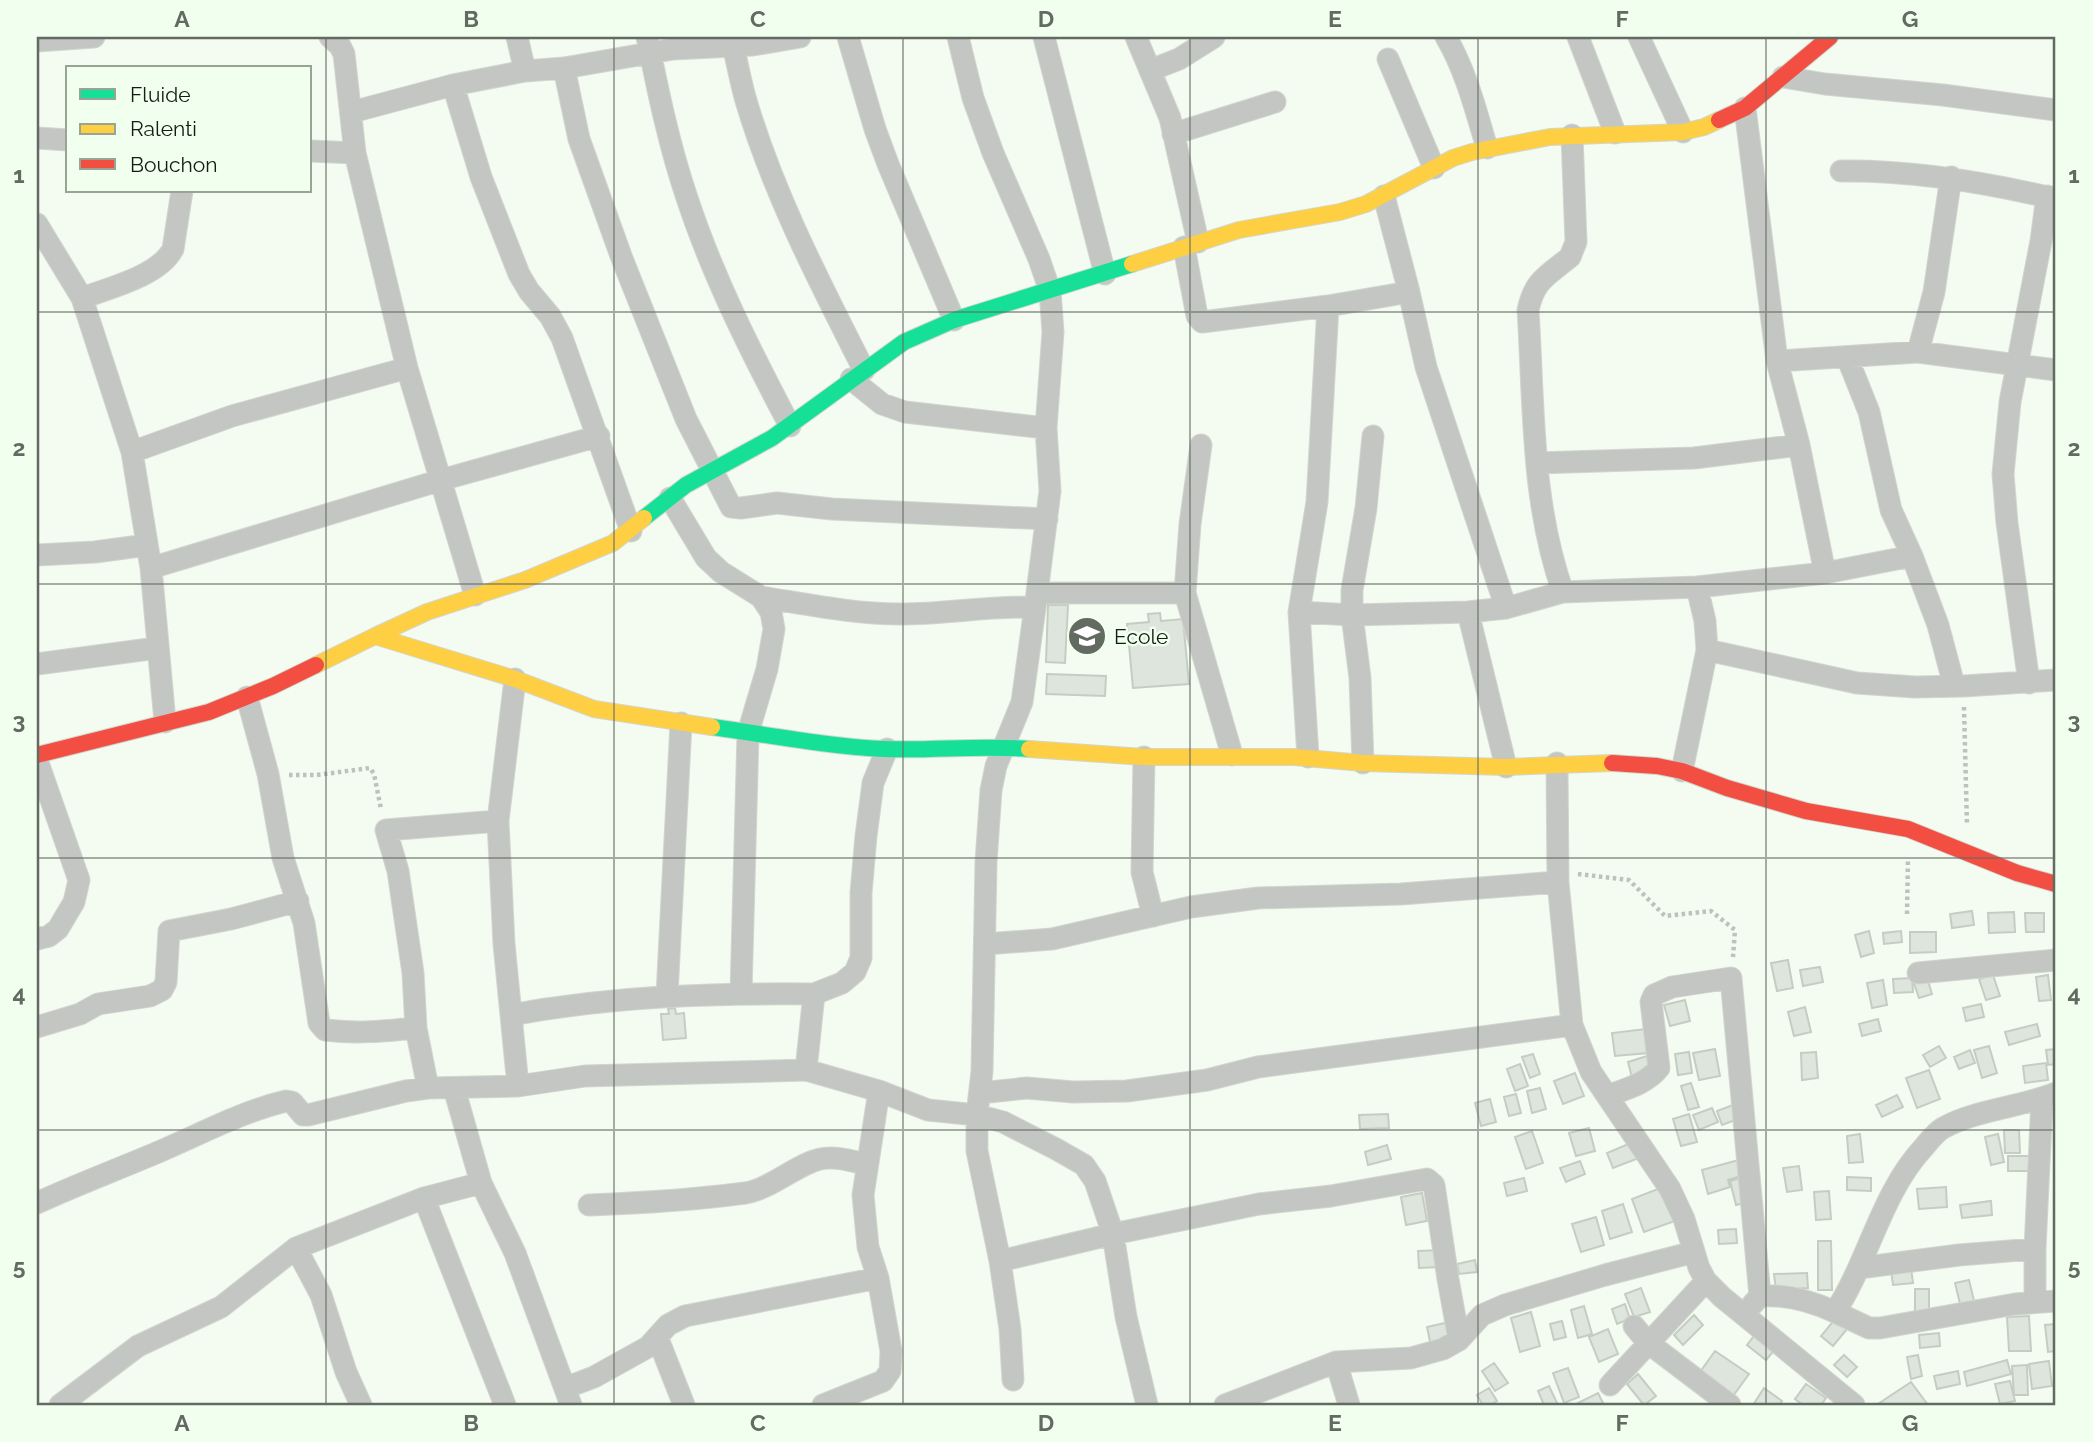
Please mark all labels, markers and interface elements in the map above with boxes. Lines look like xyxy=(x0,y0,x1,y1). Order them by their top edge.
text: A xyxy=(174,5,190,32)
text: B xyxy=(463,5,479,32)
text: C xyxy=(750,5,766,32)
text: D xyxy=(1038,5,1054,32)
text: E xyxy=(1328,5,1342,32)
text: F xyxy=(1615,5,1629,32)
text: G xyxy=(1902,5,1918,32)
legend xyxy=(66,66,312,192)
text: Fluide xyxy=(130,82,191,107)
text: Ralenti xyxy=(130,116,197,141)
text: Bouchon xyxy=(130,152,217,177)
text: 1 xyxy=(13,161,25,188)
text: 1 xyxy=(2068,161,2080,188)
text: 2 xyxy=(13,434,25,461)
text: 2 xyxy=(2068,434,2080,461)
school or university icon: Ecole xyxy=(1066,615,1108,657)
place label: Ecole xyxy=(1114,624,1168,649)
text: 3 xyxy=(13,707,25,734)
text: 3 xyxy=(2068,707,2080,734)
text: 4 xyxy=(12,980,26,1007)
text: 4 xyxy=(2067,980,2081,1007)
text: 5 xyxy=(13,1253,26,1280)
text: 5 xyxy=(2068,1253,2081,1280)
text: A xyxy=(174,1409,190,1436)
text: B xyxy=(463,1409,479,1436)
text: C xyxy=(750,1409,766,1436)
text: D xyxy=(1038,1409,1054,1436)
text: E xyxy=(1328,1409,1342,1436)
text: F xyxy=(1615,1409,1629,1436)
text: G xyxy=(1902,1409,1918,1436)

